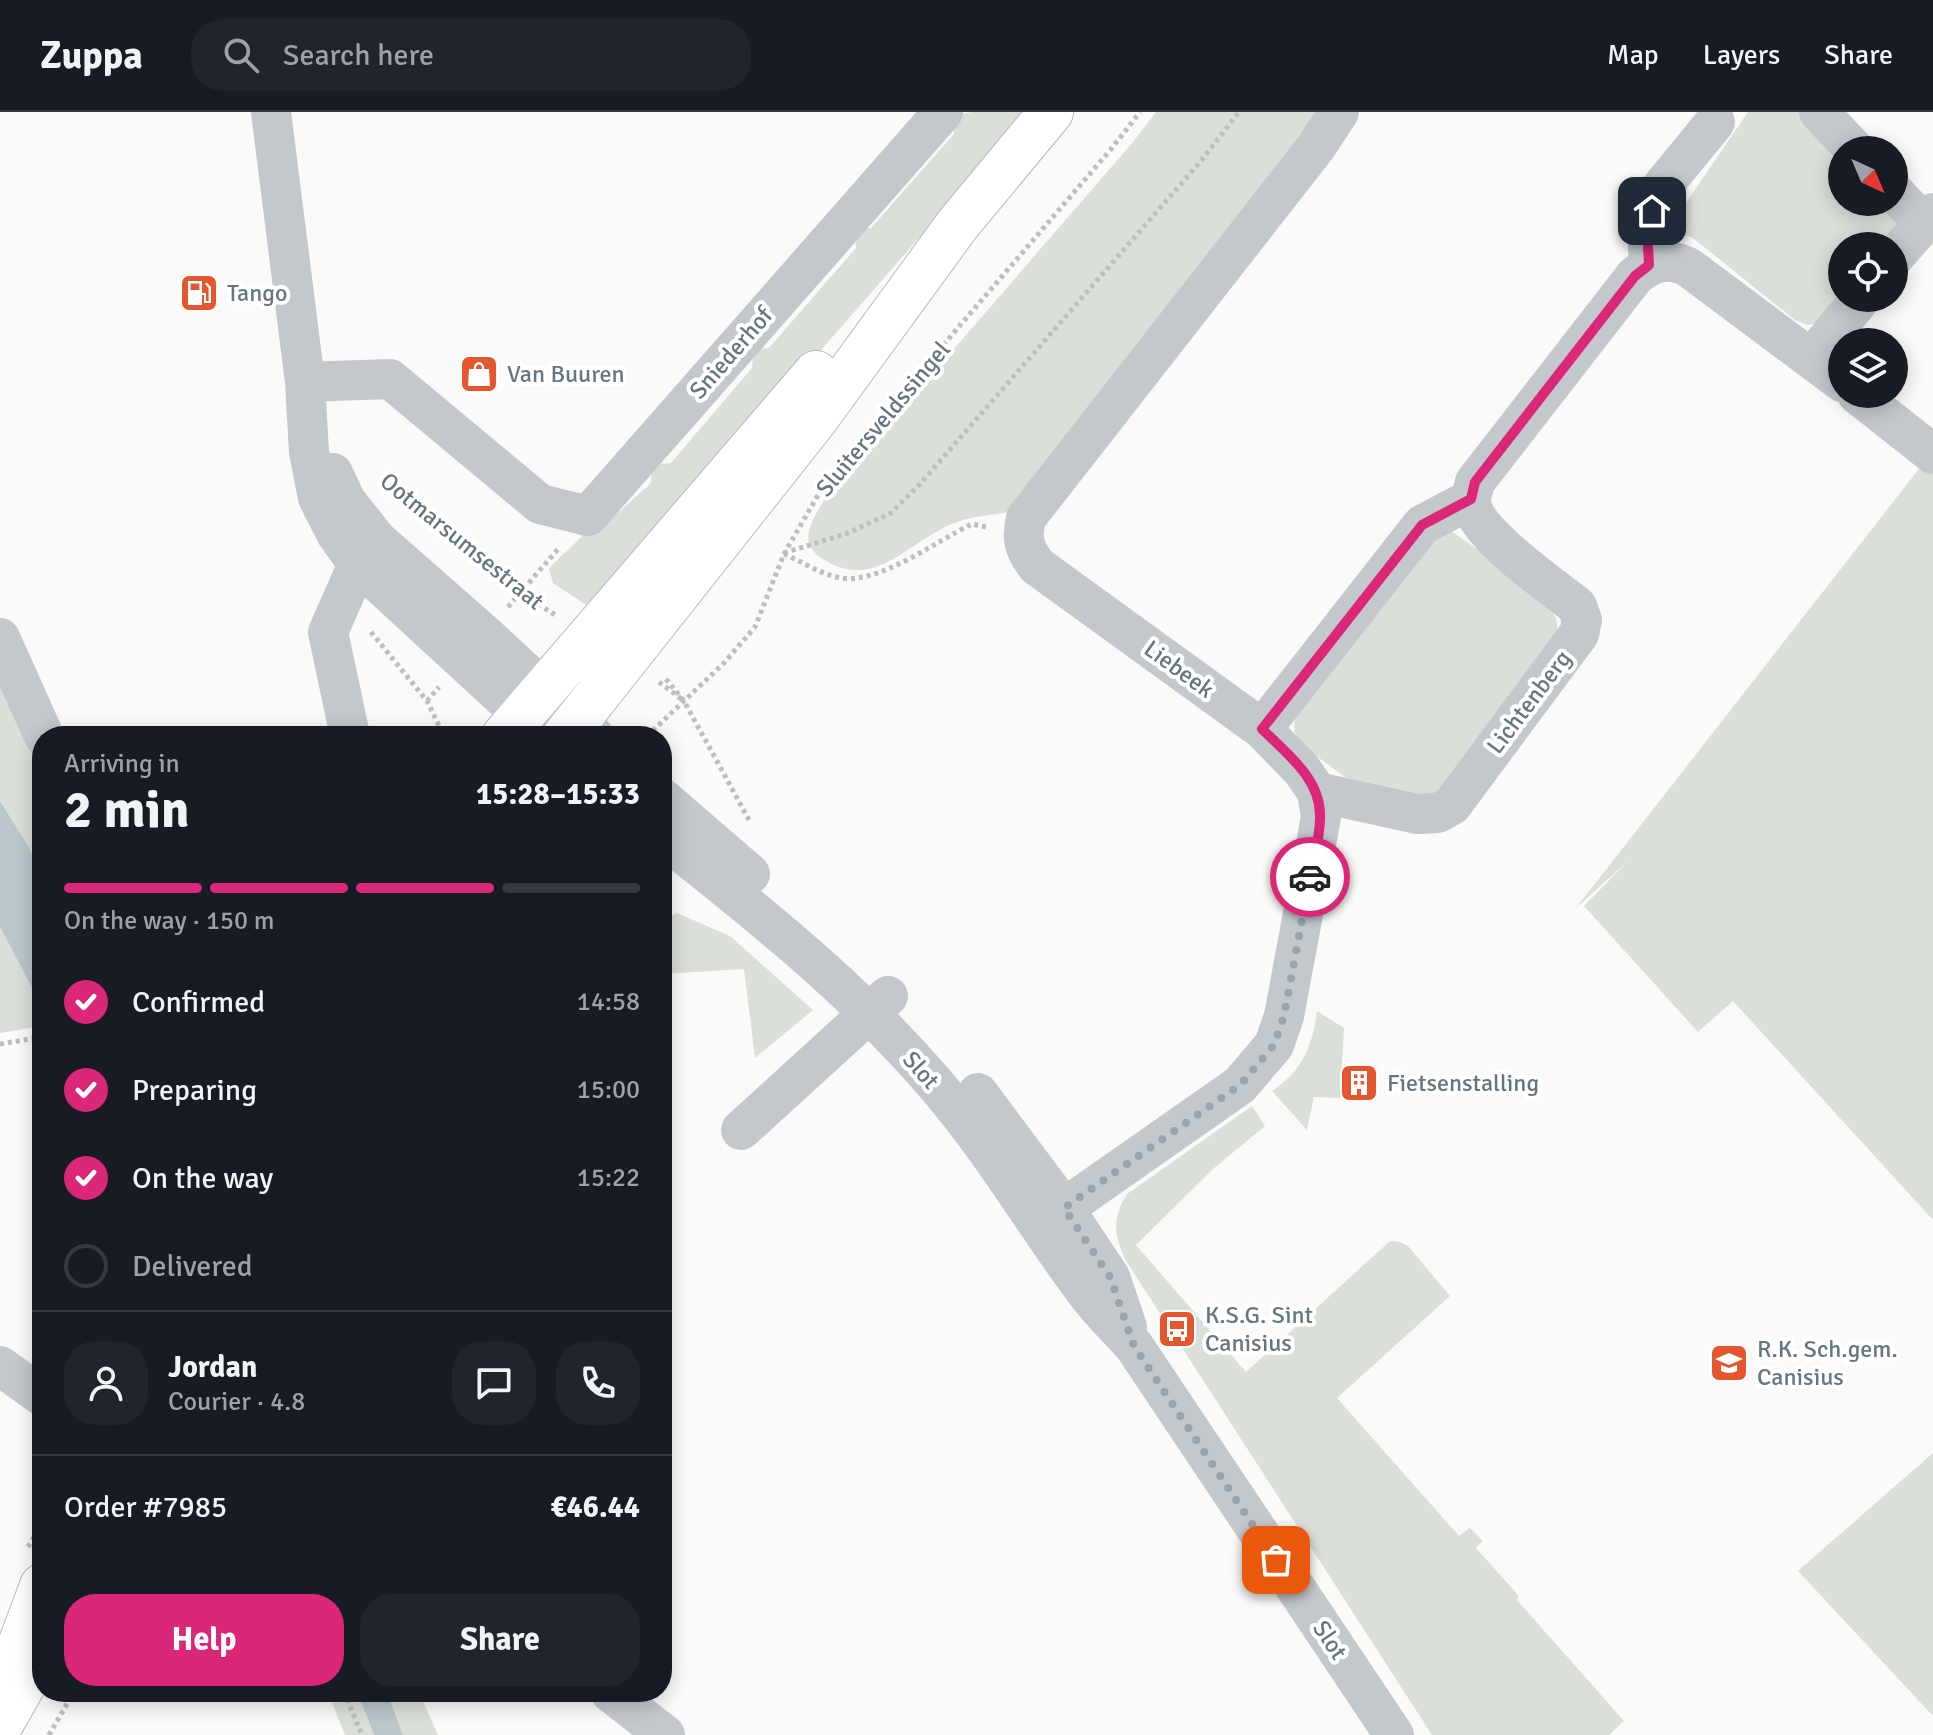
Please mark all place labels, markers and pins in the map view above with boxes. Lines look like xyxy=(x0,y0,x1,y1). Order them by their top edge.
pin xyxy=(1618,177,1686,245)
fuel station icon: Tango xyxy=(178,272,220,314)
place label: Tango xyxy=(227,278,287,308)
shop icon: Van Buuren xyxy=(458,353,500,395)
place label: Van Buuren xyxy=(507,359,625,389)
building icon: Fietsenstalling xyxy=(1338,1062,1380,1104)
place label: Fietsenstalling xyxy=(1387,1068,1539,1098)
place label: K.S.G. Sint Canisius xyxy=(1205,1300,1313,1358)
bus stop icon: K.S.G. Sint Canisius xyxy=(1156,1308,1198,1350)
place label: R.K. Sch.gem. Canisius xyxy=(1757,1334,1898,1392)
school or university icon: R.K. Sch.gem. Canisius xyxy=(1708,1342,1750,1384)
pin xyxy=(1242,1526,1310,1594)

